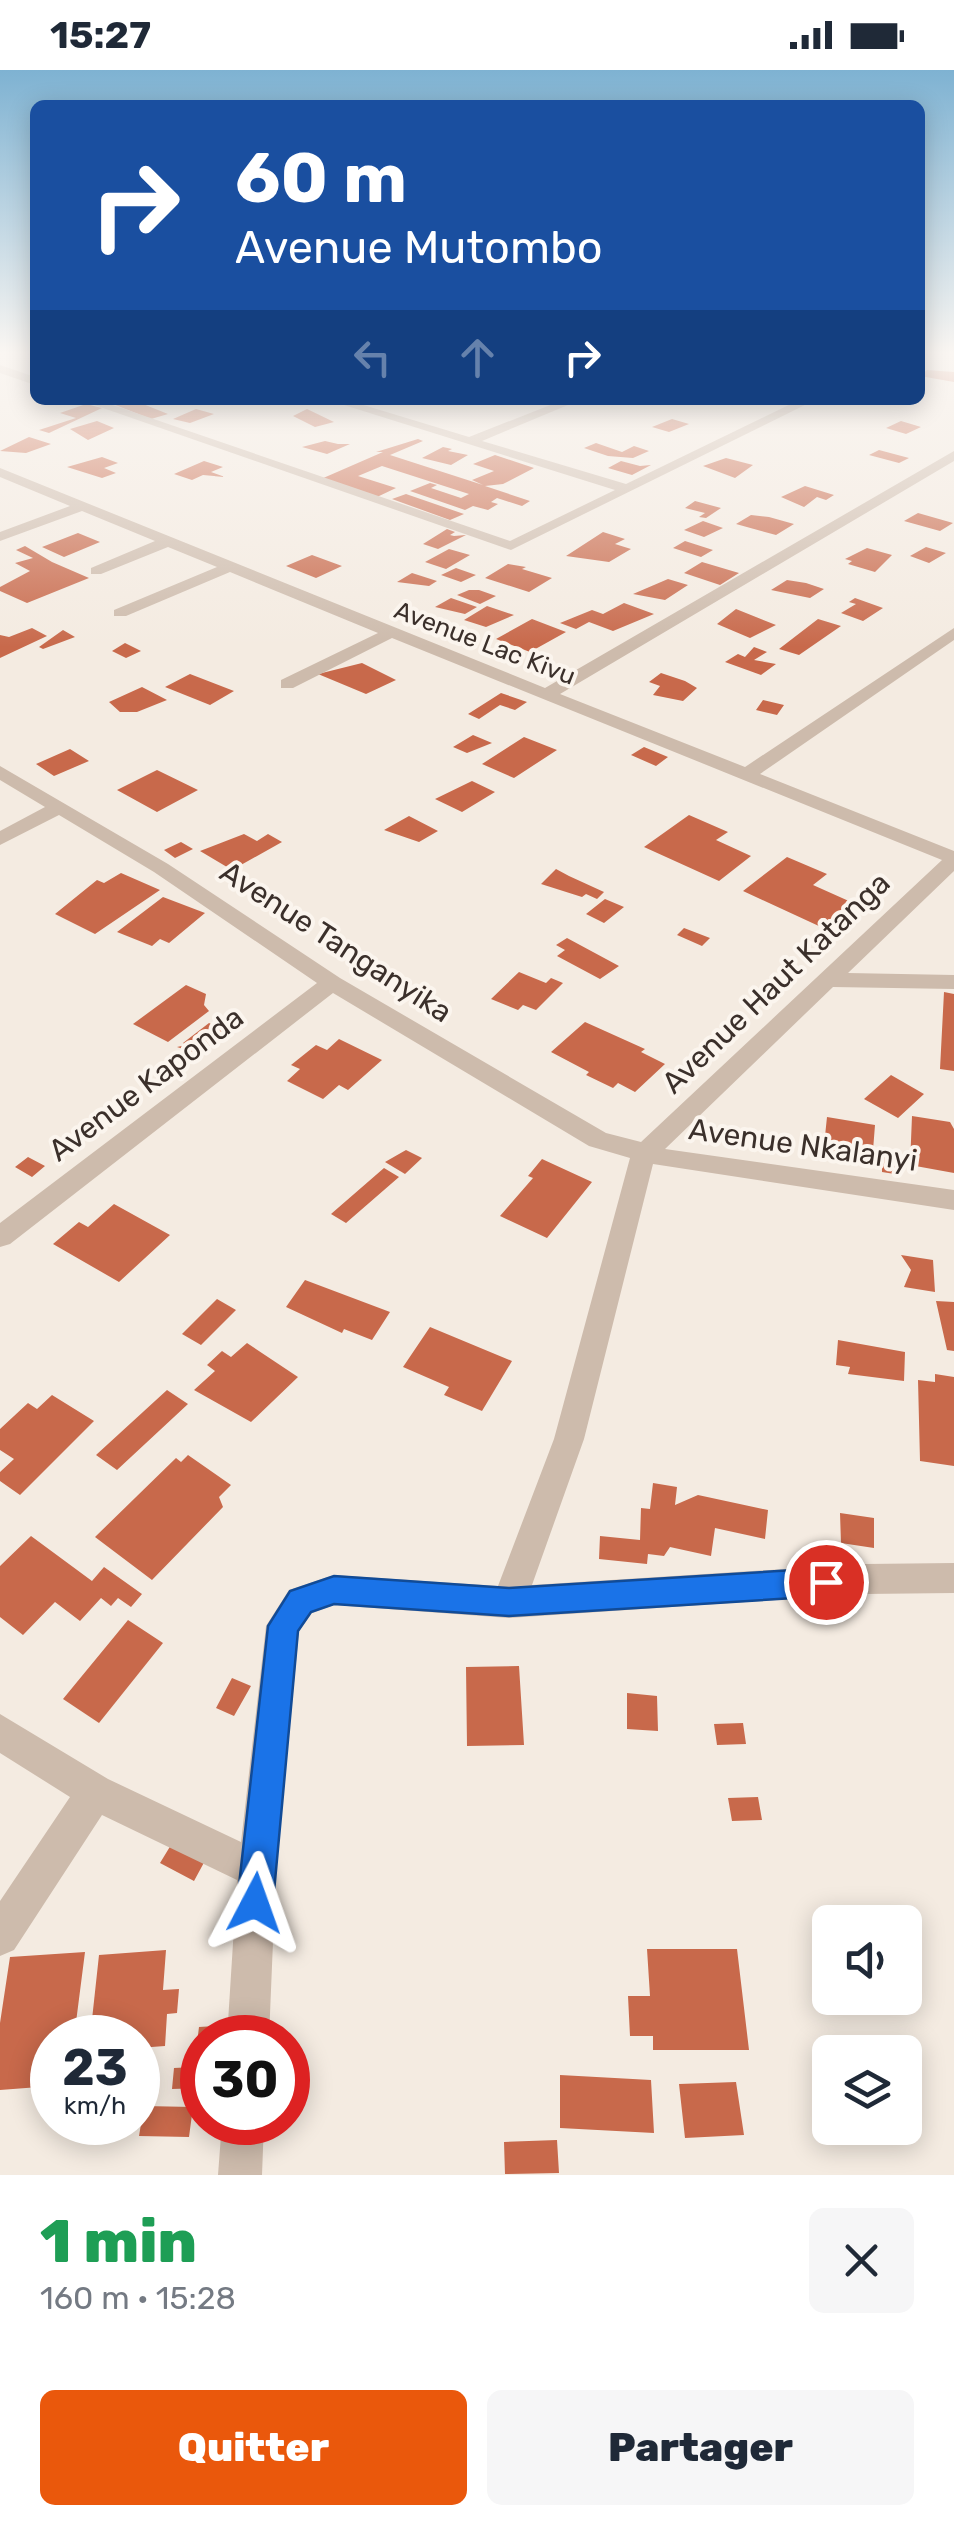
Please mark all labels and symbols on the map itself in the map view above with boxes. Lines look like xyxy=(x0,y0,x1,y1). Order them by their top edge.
street label: Avenue Lac Kivu xyxy=(390,595,580,691)
street label: Avenue Tanganyika xyxy=(214,854,458,1030)
street label: Avenue Haut Katanga xyxy=(655,865,897,1101)
street label: Avenue Kaponda xyxy=(42,999,250,1169)
street label: Avenue Nkalanyi xyxy=(686,1111,920,1179)
pin xyxy=(784,1540,869,1625)
position arrow xyxy=(203,1851,307,1955)
speed limit sign: 30 xyxy=(180,2015,310,2145)

